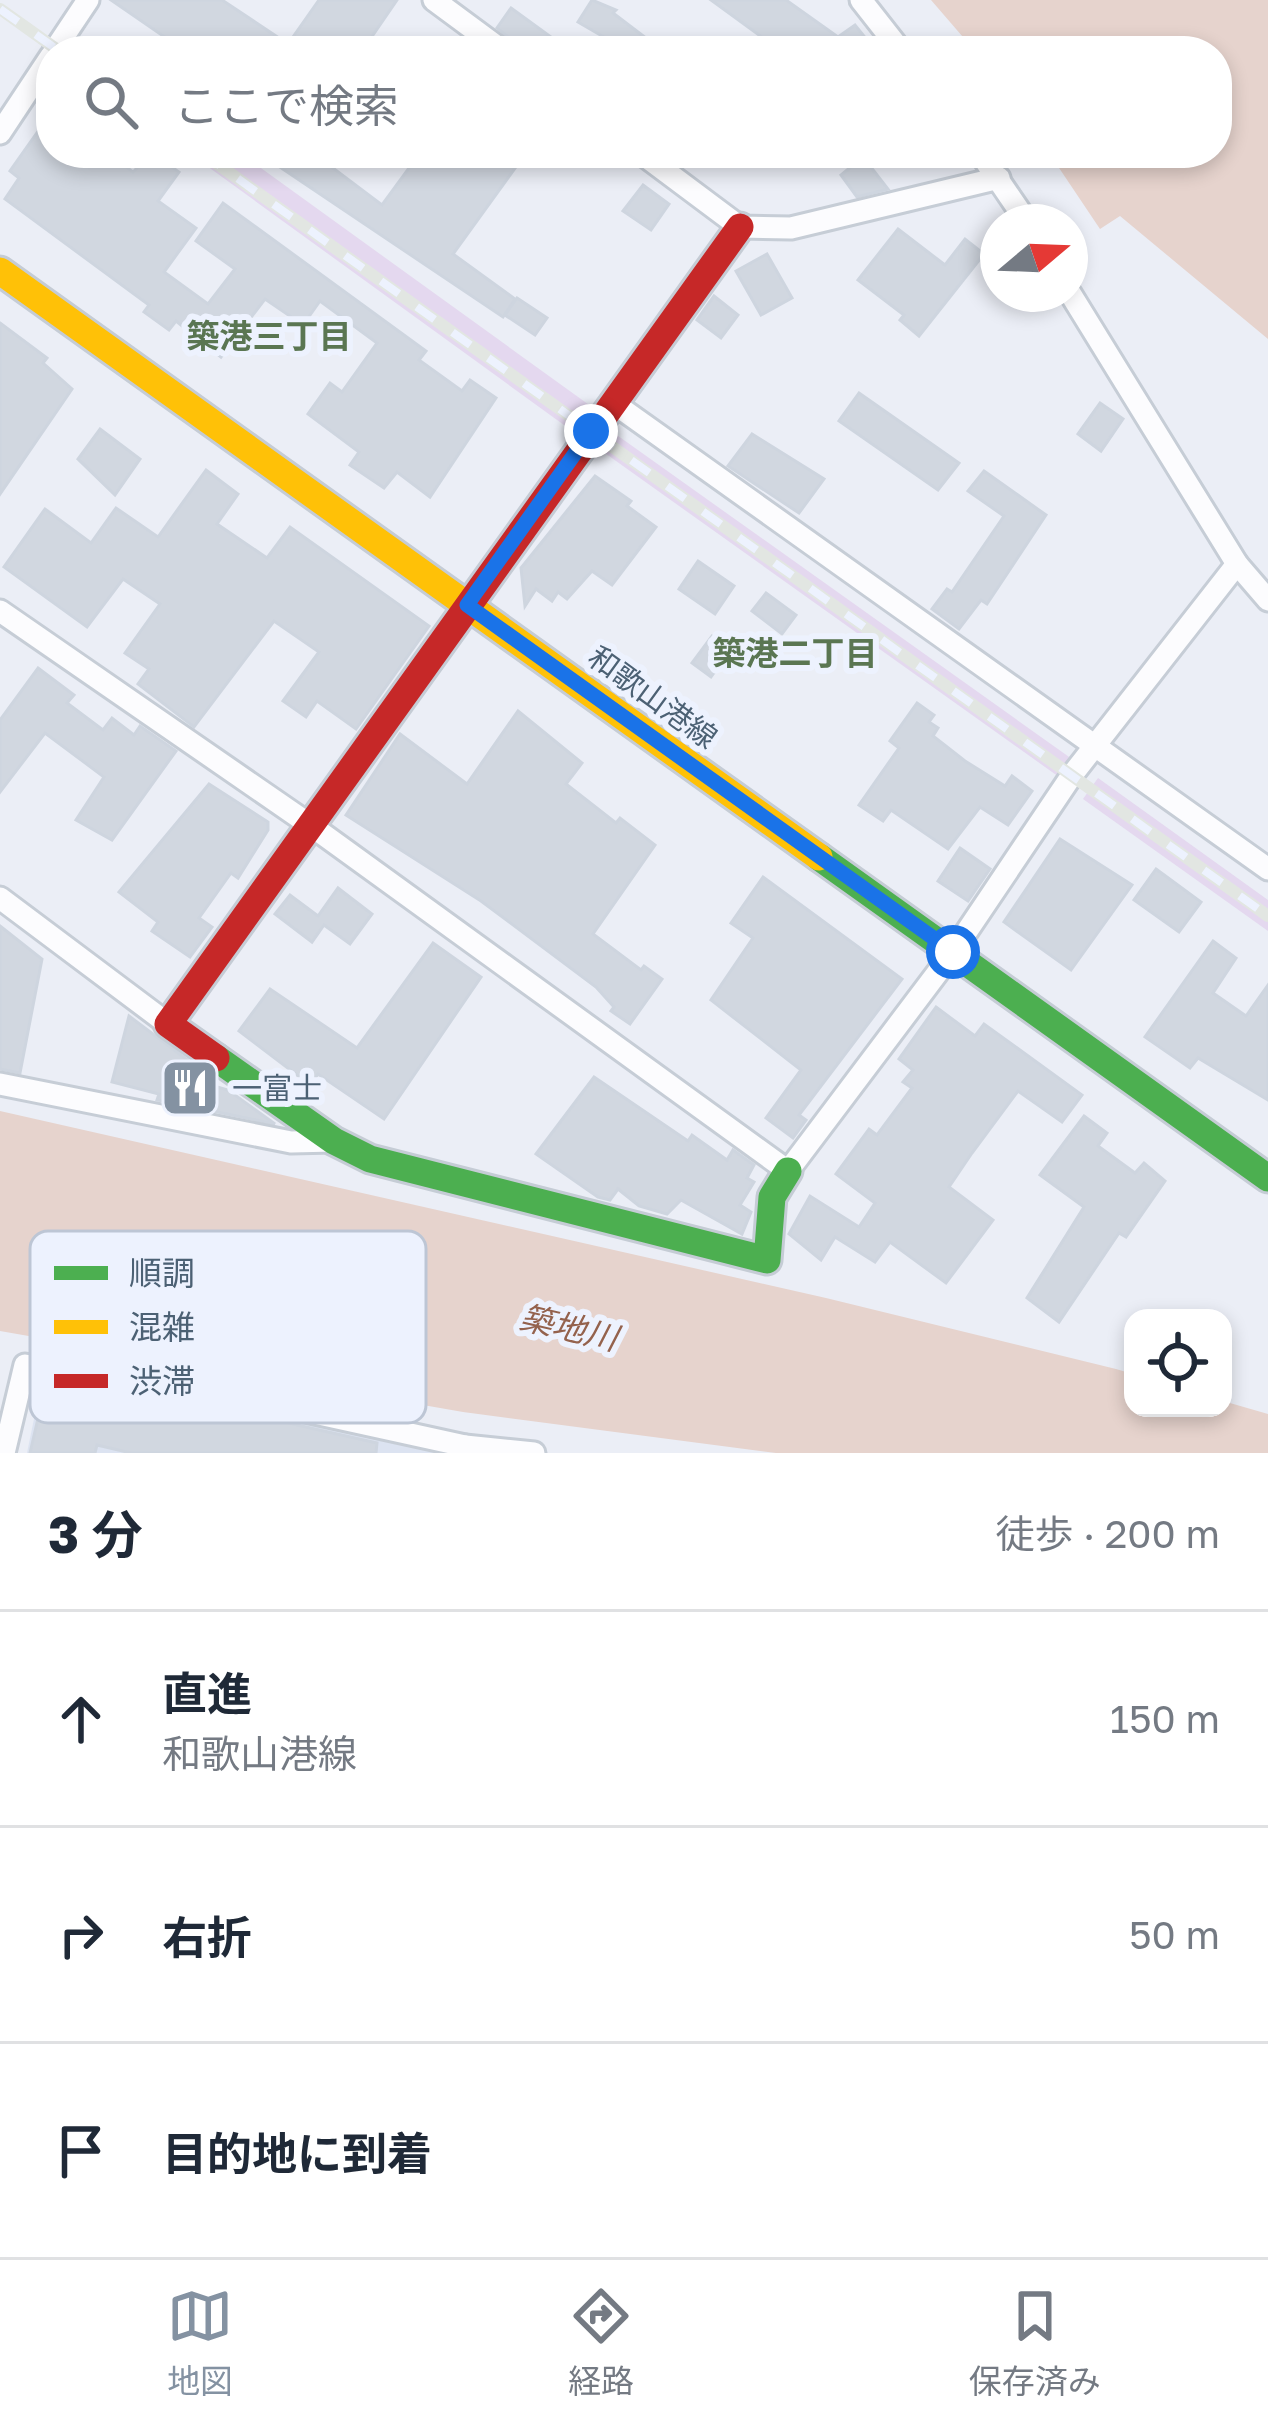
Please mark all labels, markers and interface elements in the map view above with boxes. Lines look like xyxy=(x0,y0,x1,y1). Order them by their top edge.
search box xyxy=(36,36,1232,168)
icon: search xyxy=(78,69,144,135)
text: ここで検索 xyxy=(174,78,399,132)
north arrow xyxy=(980,204,1088,312)
district label: 築港三丁目 xyxy=(187,316,352,355)
route end xyxy=(564,404,618,458)
district label: 築港二丁目 xyxy=(713,633,878,672)
street label: 和歌山港線 xyxy=(582,638,724,756)
route start xyxy=(926,925,980,979)
restaurant icon: 一富士 xyxy=(159,1057,221,1119)
place label: 一富士 xyxy=(232,1070,322,1106)
legend xyxy=(30,1231,426,1423)
text: 順調 xyxy=(129,1253,195,1292)
water label: 築地川 xyxy=(516,1297,625,1358)
text: 混雑 xyxy=(129,1307,195,1346)
map controls xyxy=(1124,1309,1232,1417)
button: locate xyxy=(1124,1309,1232,1417)
text: 渋滞 xyxy=(129,1361,195,1400)
text: 3 分 xyxy=(48,1503,143,1564)
text: 徒歩 · 200 m xyxy=(996,1510,1220,1557)
text: 直進 xyxy=(162,1666,252,1720)
icon: ahead xyxy=(48,1686,114,1752)
text: 150 m xyxy=(1110,1695,1220,1742)
text: 和歌山港線 xyxy=(162,1730,357,1777)
icon: right xyxy=(48,1902,114,1968)
text: 右折 xyxy=(162,1910,252,1964)
text: 50 m xyxy=(1129,1911,1220,1958)
icon: arrive xyxy=(48,2118,114,2184)
text: 目的地に到着 xyxy=(162,2126,432,2180)
tab: 地図 xyxy=(167,2283,233,2403)
tab: 経路 xyxy=(568,2283,634,2403)
tab: 保存済み xyxy=(969,2283,1101,2403)

